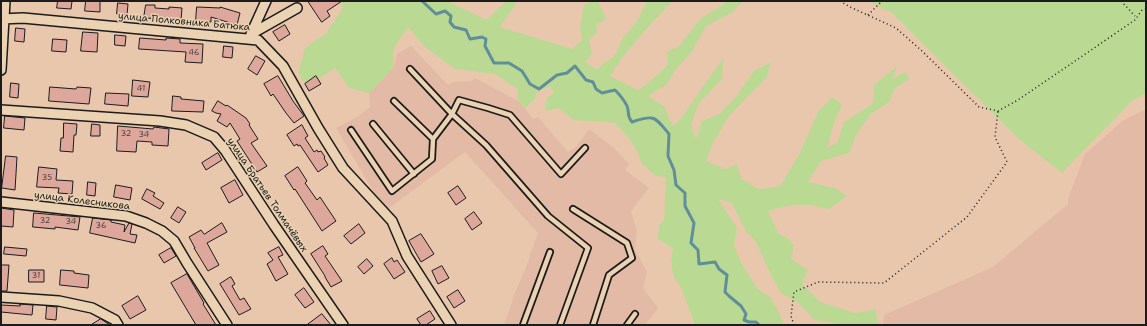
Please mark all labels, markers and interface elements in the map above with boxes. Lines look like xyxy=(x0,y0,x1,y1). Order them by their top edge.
street label: улица Полковника Батюка xyxy=(117,10,251,34)
house number: 46 xyxy=(188,48,200,58)
house number: 41 xyxy=(137,84,145,94)
house number: 32 xyxy=(121,129,131,139)
house number: 34 xyxy=(139,130,149,140)
street label: улица Братьев Толмачёвых xyxy=(224,136,310,254)
house number: 35 xyxy=(42,173,52,183)
street label: улица Колесникова xyxy=(33,189,131,213)
house number: 32 xyxy=(40,216,50,226)
house number: 34 xyxy=(66,217,76,227)
house number: 36 xyxy=(96,221,106,231)
house number: 31 xyxy=(32,271,40,281)

